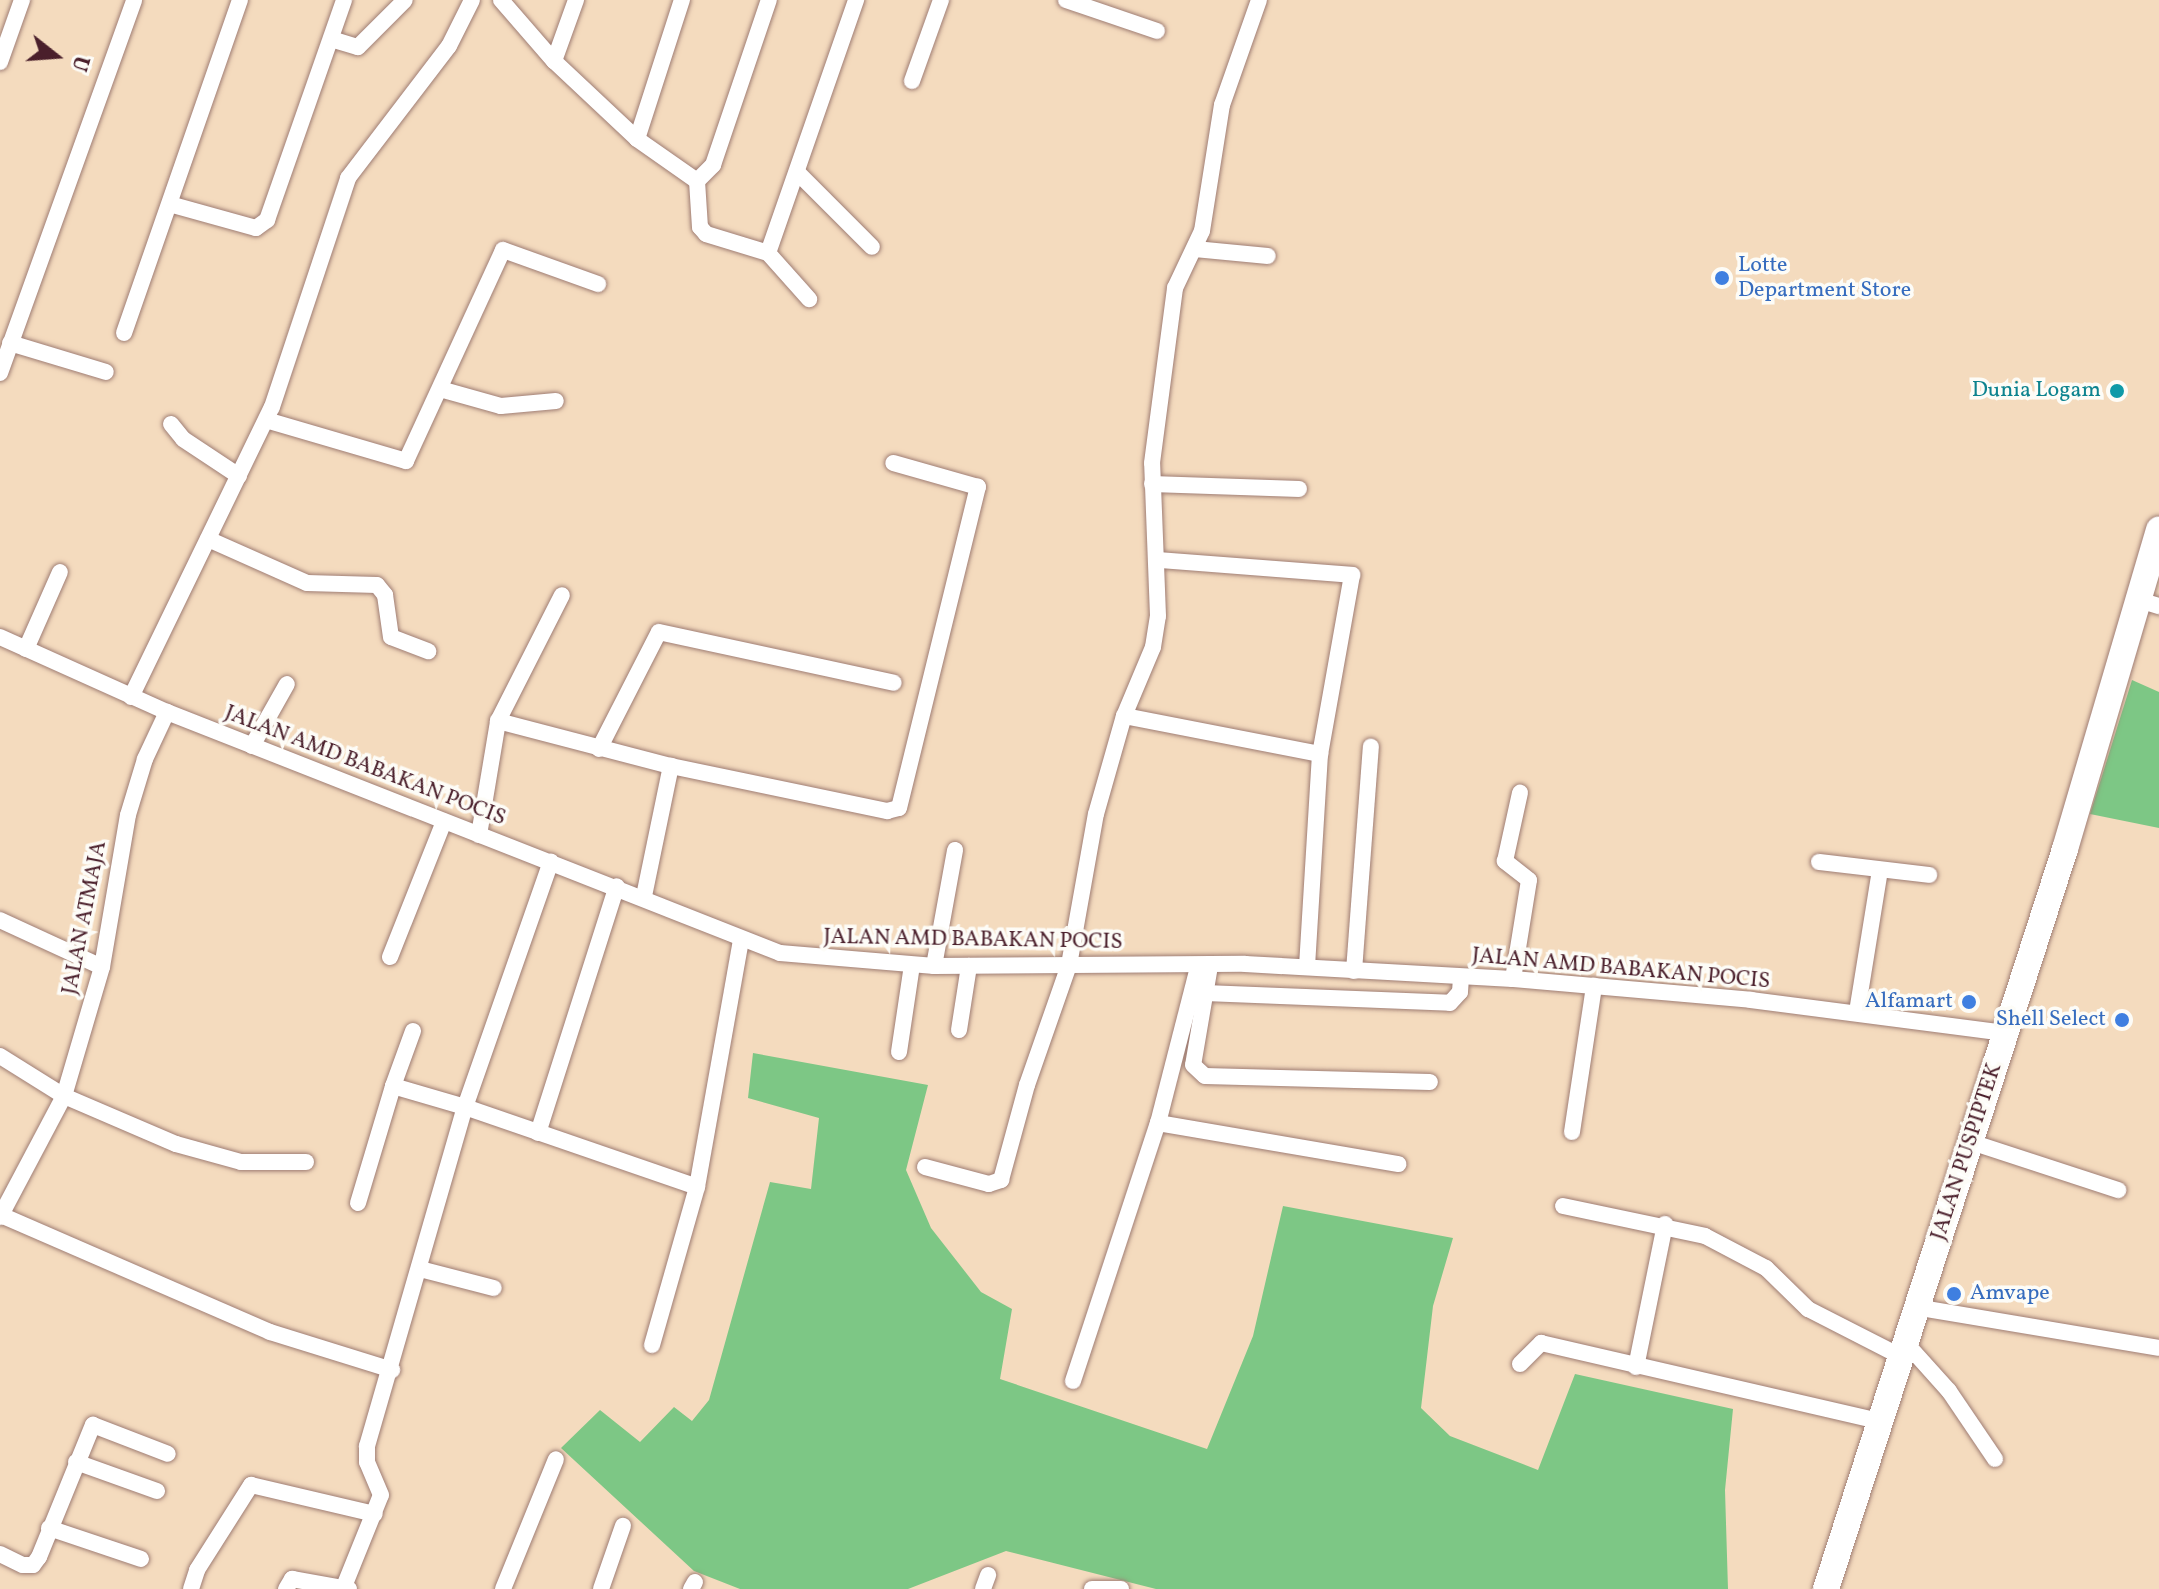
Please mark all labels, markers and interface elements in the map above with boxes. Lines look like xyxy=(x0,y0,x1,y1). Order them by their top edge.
north arrow xyxy=(16,16,96,96)
text: U xyxy=(62,51,96,75)
place label: Lotte Department Store xyxy=(1738,252,1911,304)
marker: Lotte Department Store xyxy=(1713,269,1731,287)
place label: Dunia Logam xyxy=(1972,378,2101,404)
marker: Dunia Logam xyxy=(2108,382,2126,400)
street label: JALAN AMD BABAKAN POCIS xyxy=(221,700,509,832)
street label: JALAN ATMAJA xyxy=(57,839,113,997)
street label: JALAN AMD BABAKAN POCIS xyxy=(823,924,1123,956)
street label: JALAN AMD BABAKAN POCIS xyxy=(1471,943,1771,995)
place label: Alfamart xyxy=(1865,989,1953,1015)
marker: Alfamart xyxy=(1960,993,1978,1011)
place label: Shell Select xyxy=(1996,1007,2106,1033)
marker: Shell Select xyxy=(2113,1011,2131,1029)
street label: JALAN PUSPIPTEK xyxy=(1926,1060,2008,1244)
place label: Amvape xyxy=(1970,1281,2050,1307)
marker: Amvape xyxy=(1945,1285,1963,1303)

